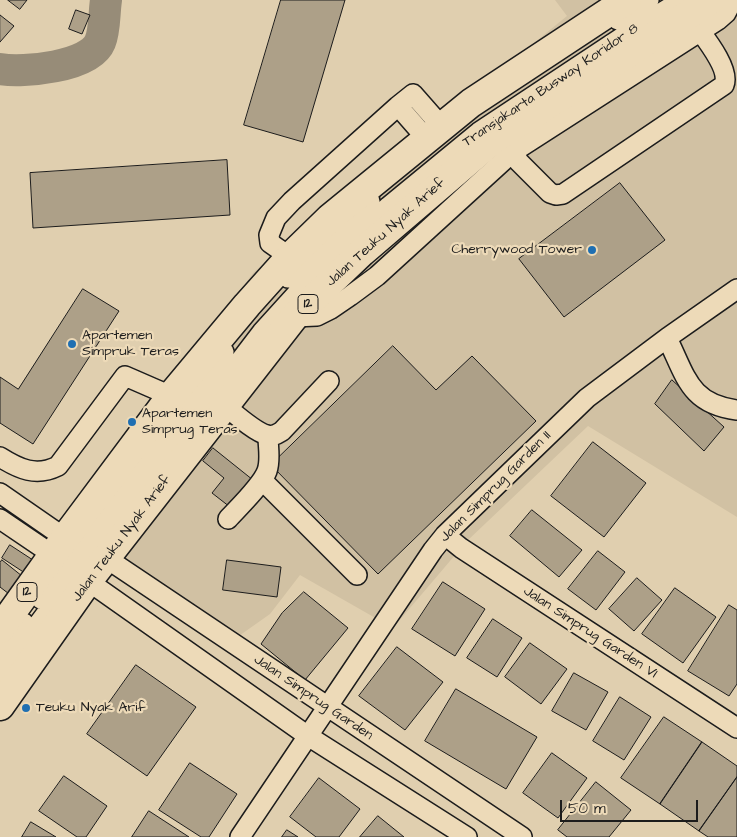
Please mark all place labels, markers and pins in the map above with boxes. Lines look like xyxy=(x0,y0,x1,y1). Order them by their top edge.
place label: Cherrywood Tower xyxy=(451,242,582,258)
marker: Cherrywood Tower xyxy=(586,244,598,256)
place label: Apartemen Simpruk Teras xyxy=(82,328,179,361)
marker: Apartemen Simpruk Teras xyxy=(66,338,78,350)
place label: Apartemen Simprug Teras xyxy=(142,406,238,438)
marker: Apartemen Simprug Teras xyxy=(126,416,138,428)
place label: Teuku Nyak Arif xyxy=(36,700,146,716)
marker: Teuku Nyak Arif xyxy=(20,702,32,714)

